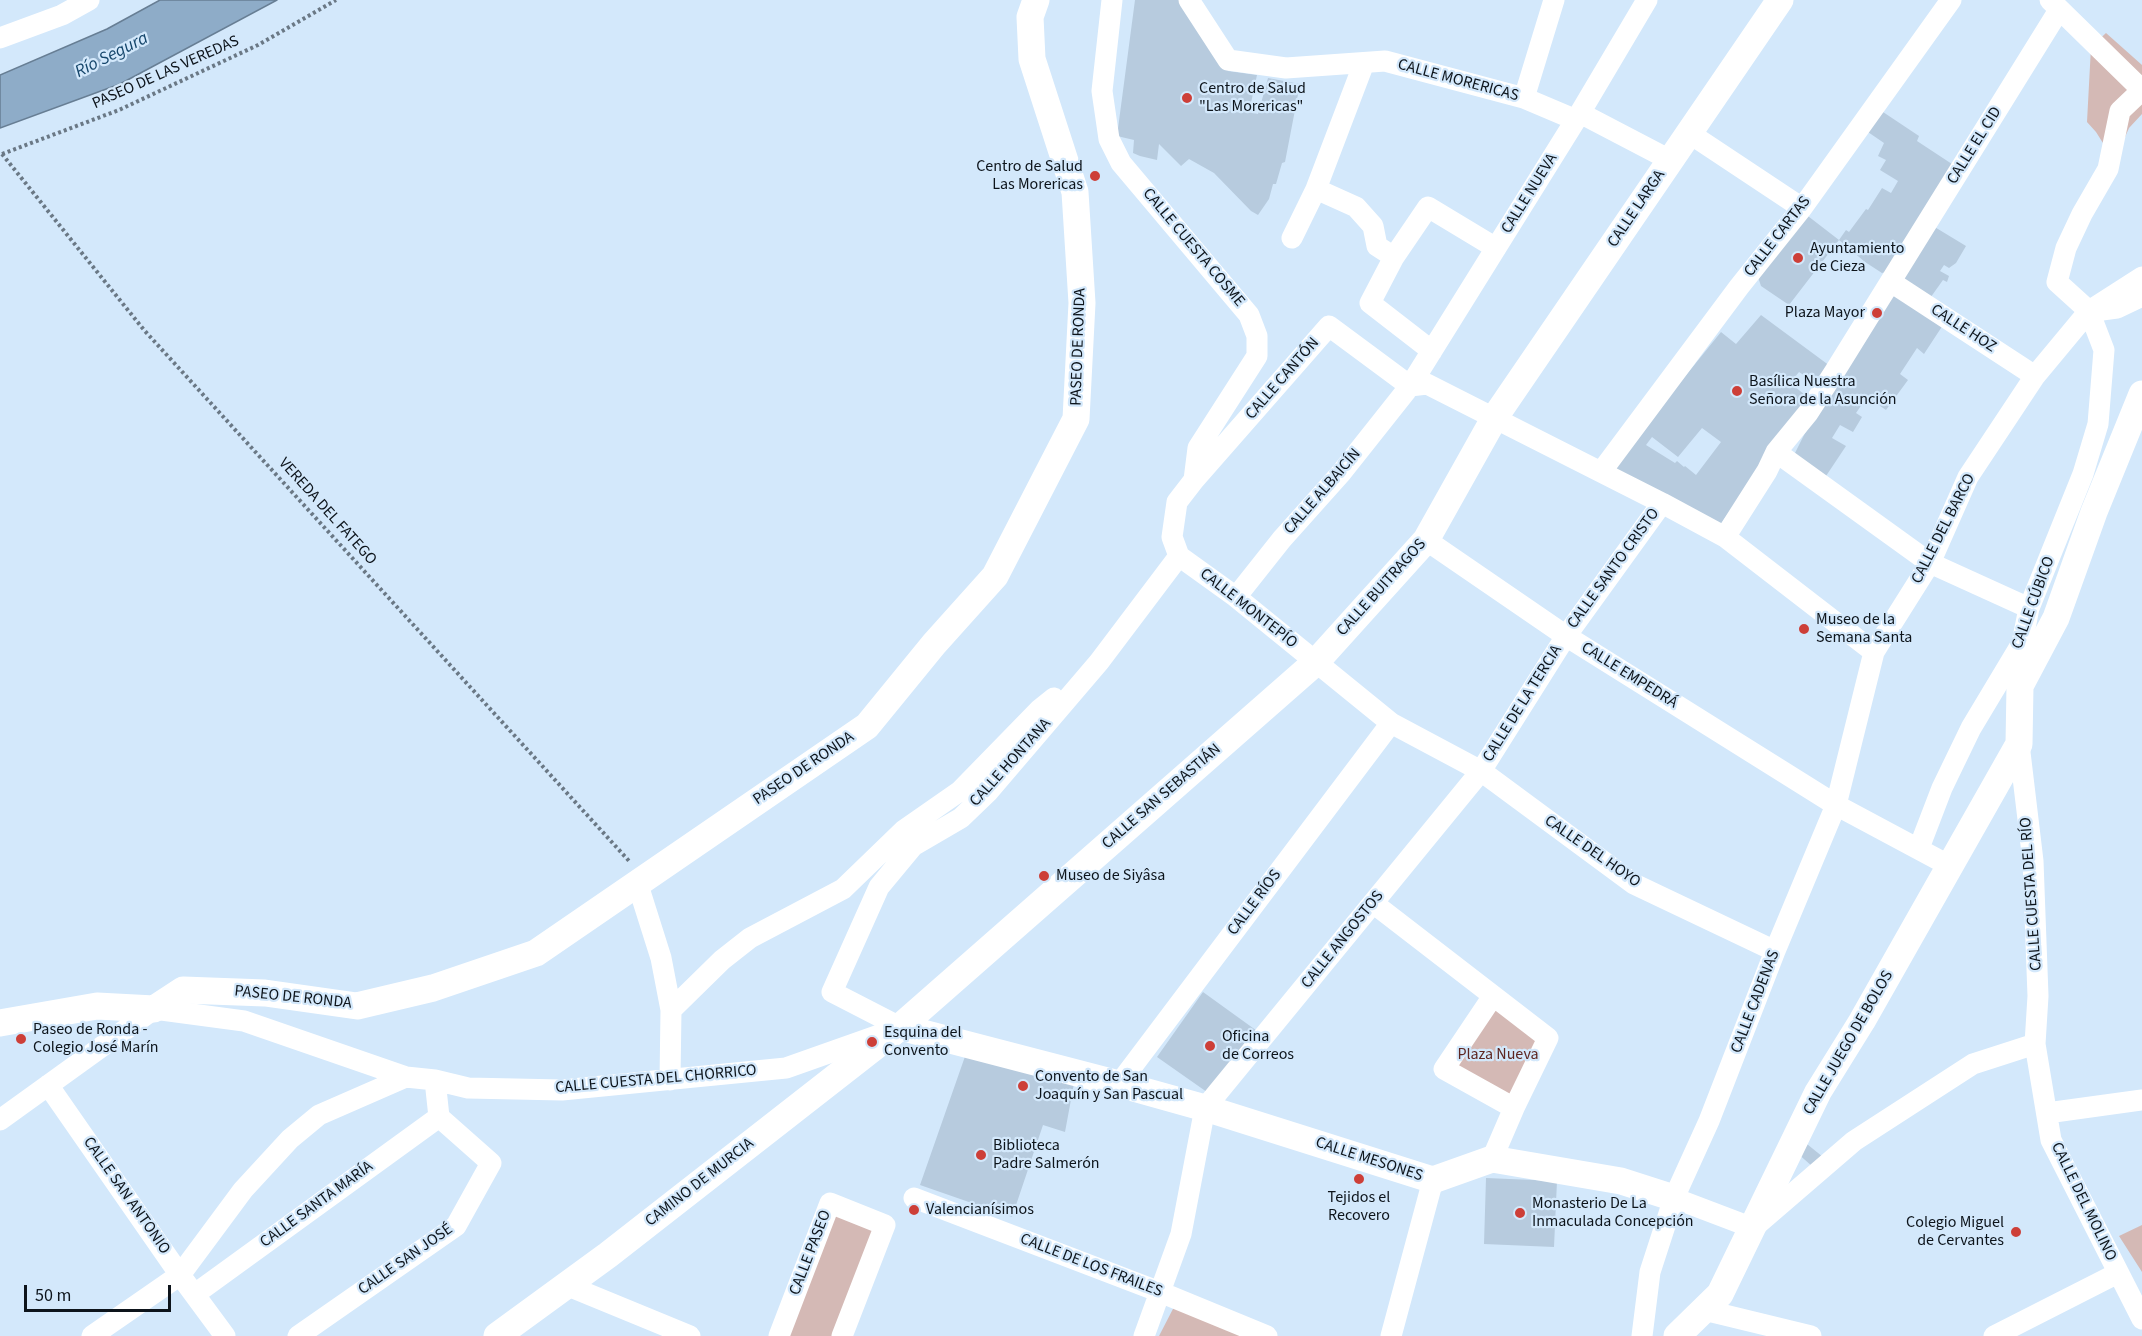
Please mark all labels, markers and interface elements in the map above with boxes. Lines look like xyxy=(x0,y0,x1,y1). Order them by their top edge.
water label: Río Segura xyxy=(72,28,152,84)
street label: PASEO DE LAS VEREDAS xyxy=(90,32,242,114)
street label: CALLE MORERICAS xyxy=(1395,56,1521,106)
place label: Centro de Salud "Las Morericas" xyxy=(1199,79,1306,117)
marker: Centro de Salud "Las Morericas" xyxy=(1180,91,1194,105)
street label: CALLE EL CID xyxy=(1944,104,2006,188)
street label: CALLE NUEVA xyxy=(1498,150,1562,238)
place label: Centro de Salud Las Morericas xyxy=(976,157,1083,195)
street label: CALLE LARGA xyxy=(1604,167,1670,251)
marker: Centro de Salud Las Morericas xyxy=(1088,169,1102,183)
street label: CALLE CUESTA COSME xyxy=(1138,185,1248,311)
street label: CALLE CARTAS xyxy=(1741,193,1815,281)
place label: Ayuntamiento de Cieza xyxy=(1810,239,1904,277)
marker: Ayuntamiento de Cieza xyxy=(1791,251,1805,265)
street label: PASEO DE RONDA xyxy=(1067,288,1091,406)
street label: CALLE HOZ xyxy=(1927,301,1999,357)
place label: Plaza Mayor xyxy=(1785,303,1865,323)
marker: Plaza Mayor xyxy=(1870,306,1884,320)
street label: CALLE CANTÓN xyxy=(1242,334,1324,424)
place label: Basílica Nuestra Señora de la Asunción xyxy=(1749,372,1897,410)
marker: Basílica Nuestra Señora de la Asunción xyxy=(1730,384,1744,398)
street label: CALLE ALBAICÍN xyxy=(1281,445,1365,539)
street label: VEREDA DEL FATEGO xyxy=(274,454,380,570)
street label: CALLE DEL BARCO xyxy=(1908,471,1980,587)
street label: CALLE SANTO CRISTO xyxy=(1564,505,1664,633)
street label: CALLE BUITRAGOS xyxy=(1333,535,1431,641)
street label: CALLE CÚBICO xyxy=(2008,554,2060,652)
street label: CALLE MONTEPÍO xyxy=(1195,565,1301,653)
place label: Museo de la Semana Santa xyxy=(1816,610,1912,648)
marker: Museo de la Semana Santa xyxy=(1797,622,1811,636)
street label: CALLE EMPEDRÁ xyxy=(1577,639,1681,713)
street label: CALLE DE LA TERCIA xyxy=(1479,642,1567,766)
street label: CALLE HONTANA xyxy=(966,715,1056,811)
street label: PASEO DE RONDA xyxy=(750,728,858,810)
street label: CALLE SAN SEBASTIÁN xyxy=(1099,740,1225,854)
street label: CALLE DEL HOYO xyxy=(1540,812,1644,892)
street label: CALLE CUESTA DEL RÍO xyxy=(2017,817,2047,971)
place label: Museo de Siyâsa xyxy=(1056,866,1165,886)
street label: CALLE RÍOS xyxy=(1224,866,1286,940)
marker: Museo de Siyâsa xyxy=(1037,869,1051,883)
street label: CALLE ANGOSTOS xyxy=(1298,887,1388,993)
street label: CALLE CADENAS xyxy=(1728,948,1784,1056)
street label: CALLE JUEGO DE BOLOS xyxy=(1800,968,1898,1118)
street label: PASEO DE RONDA xyxy=(233,982,353,1014)
place label: Paseo de Ronda - Colegio José Marín xyxy=(33,1020,159,1058)
place label: Esquina del Convento xyxy=(884,1023,962,1061)
place label: Oficina de Correos xyxy=(1222,1027,1294,1065)
marker: Paseo de Ronda - Colegio José Marín xyxy=(14,1032,28,1046)
marker: Esquina del Convento xyxy=(865,1035,879,1049)
marker: Oficina de Correos xyxy=(1203,1039,1217,1053)
park label: Plaza Nueva xyxy=(1457,1045,1539,1065)
street label: CALLE CUESTA DEL CHORRICO xyxy=(555,1062,757,1098)
place label: Convento de San Joaquín y San Pascual xyxy=(1035,1067,1183,1105)
marker: Convento de San Joaquín y San Pascual xyxy=(1016,1079,1030,1093)
street label: CALLE SAN ANTONIO xyxy=(78,1134,174,1258)
street label: CALLE MESONES xyxy=(1313,1134,1425,1186)
street label: CAMINO DE MURCIA xyxy=(642,1135,758,1231)
place label: Biblioteca Padre Salmerón xyxy=(993,1136,1100,1174)
street label: CALLE DEL MOLINO xyxy=(2046,1140,2120,1264)
marker: Biblioteca Padre Salmerón xyxy=(974,1148,988,1162)
street label: CALLE SANTA MARÍA xyxy=(257,1158,377,1252)
marker: Tejidos el Recovero xyxy=(1352,1172,1366,1186)
place label: Tejidos el Recovero xyxy=(1328,1188,1390,1226)
place label: Monasterio De La Inmaculada Concepción xyxy=(1532,1194,1694,1232)
place label: Valencianísimos xyxy=(926,1200,1034,1220)
marker: Valencianísimos xyxy=(907,1203,921,1217)
marker: Monasterio De La Inmaculada Concepción xyxy=(1513,1206,1527,1220)
street label: CALLE PASEO xyxy=(786,1208,836,1298)
place label: Colegio Miguel de Cervantes xyxy=(1906,1213,2004,1251)
street label: CALLE SAN JOSÉ xyxy=(355,1220,457,1300)
marker: Colegio Miguel de Cervantes xyxy=(2009,1225,2023,1239)
street label: CALLE DE LOS FRAILES xyxy=(1017,1230,1165,1302)
scale bar xyxy=(27,1273,174,1311)
text: 50 m xyxy=(35,1283,71,1308)

